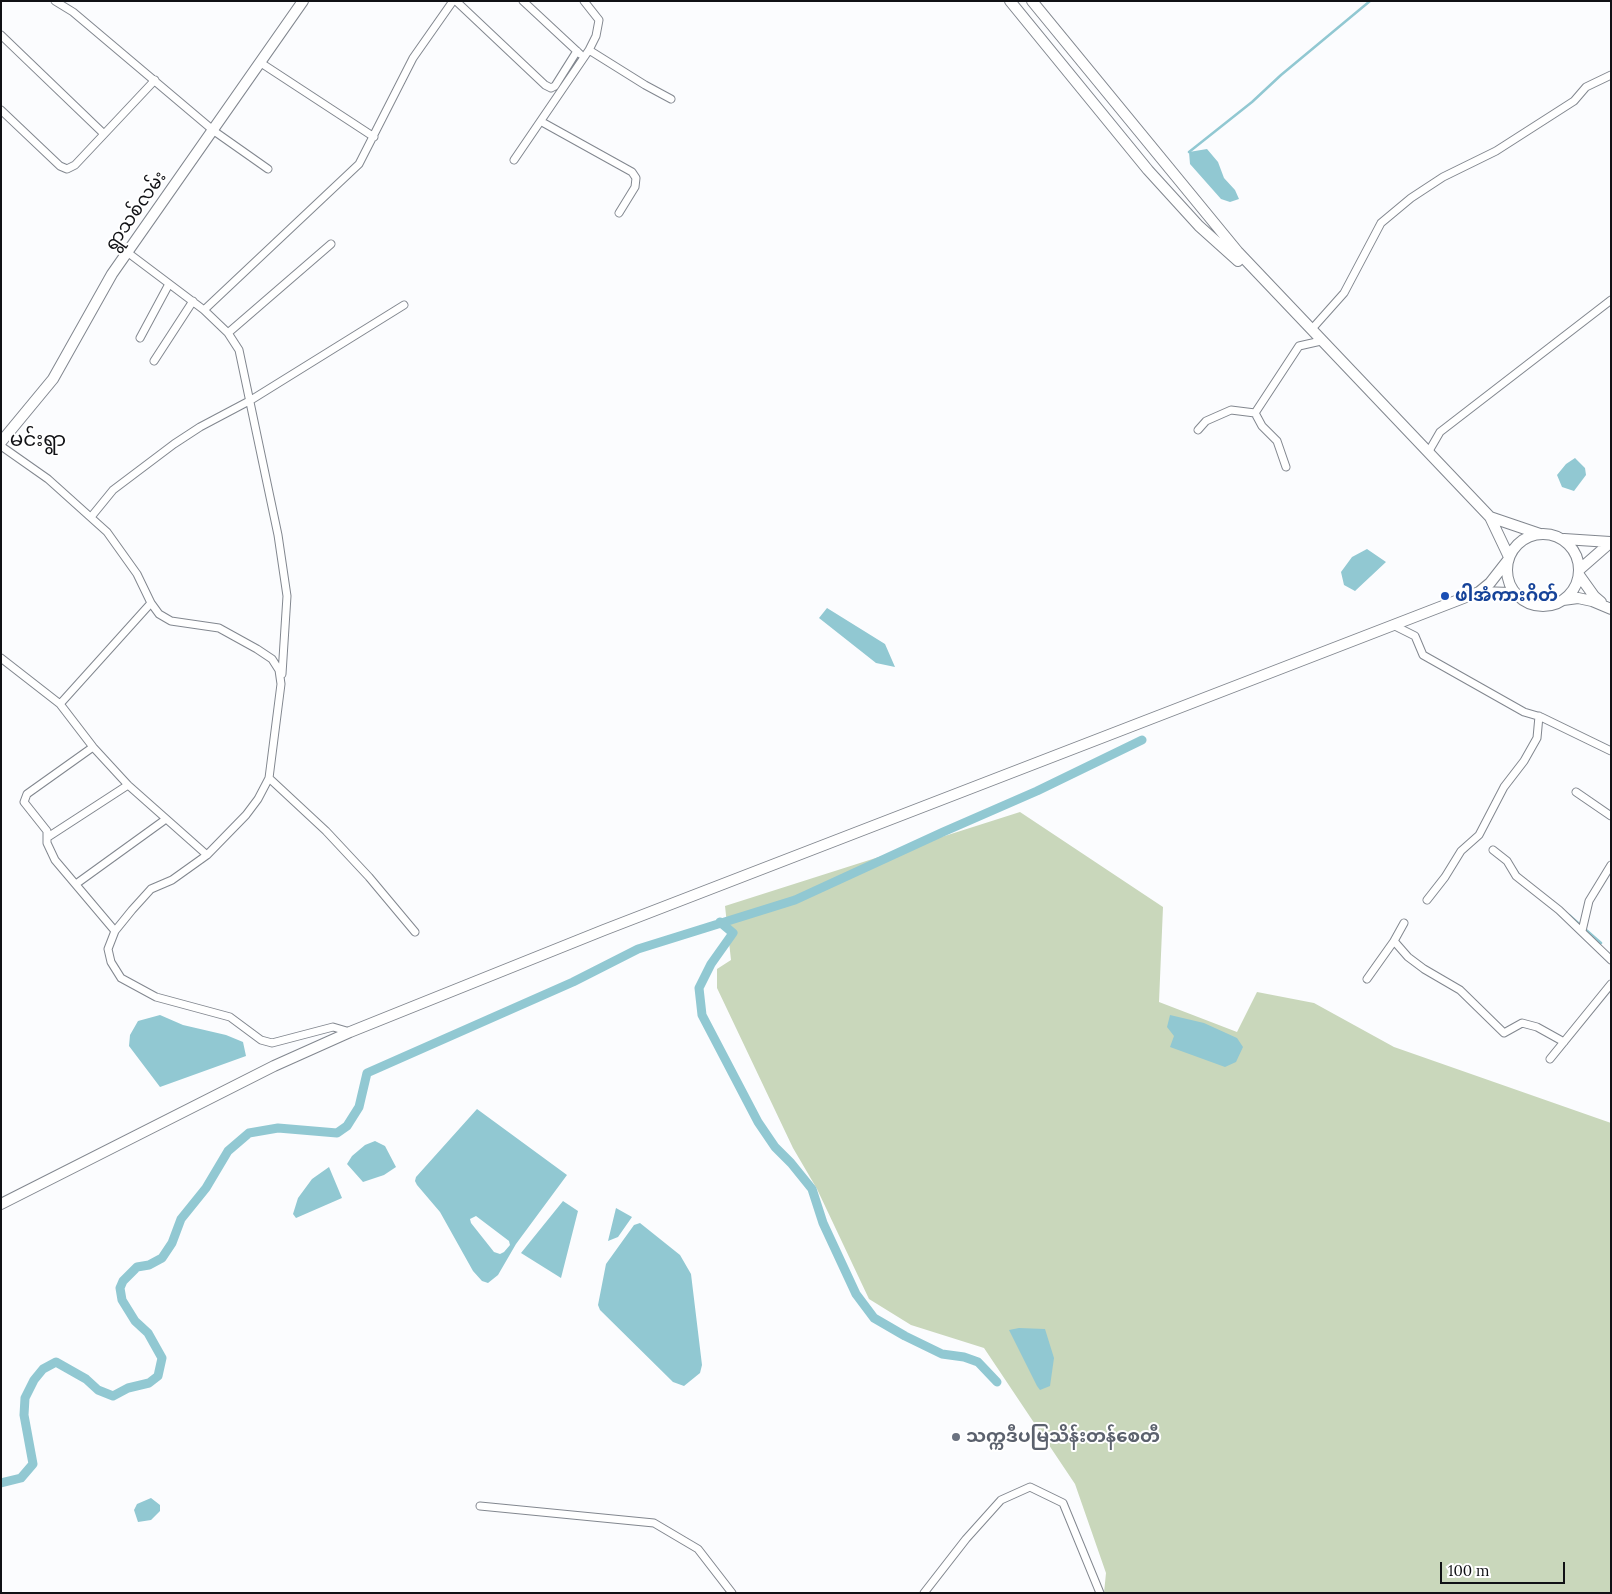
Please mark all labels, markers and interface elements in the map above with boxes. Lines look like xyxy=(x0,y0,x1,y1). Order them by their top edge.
street label: ရွာသစ်လမ်း xyxy=(101,167,171,255)
district label: မင်းရွာ xyxy=(10,428,66,452)
place label: ဖါအံကားဂိတ် xyxy=(1455,585,1558,607)
marker: ဖါအံကားဂိတ် xyxy=(1439,590,1451,602)
place label: သက္ကဒီပမြသိန်းတန်စေတီ xyxy=(966,1426,1160,1448)
marker: သက္ကဒီပမြသိန်းတန်စေတီ xyxy=(950,1431,962,1443)
scale bar xyxy=(1442,1552,1567,1584)
text: 100 m xyxy=(1448,1561,1489,1580)

